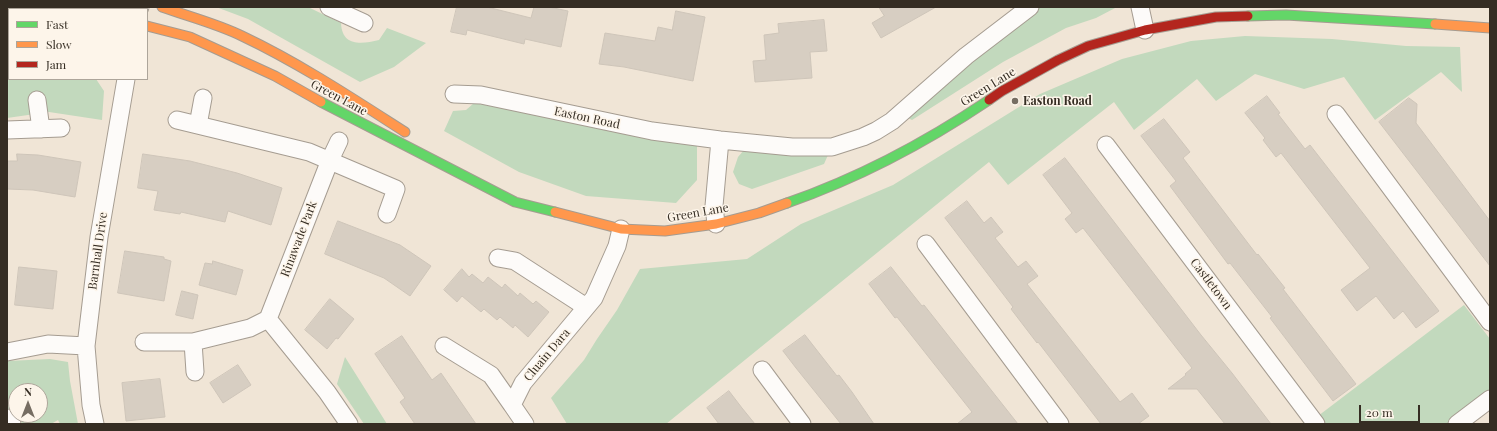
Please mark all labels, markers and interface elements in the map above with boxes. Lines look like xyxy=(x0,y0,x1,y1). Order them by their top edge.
legend xyxy=(8,8,148,80)
text: Fast xyxy=(46,16,68,32)
text: Slow xyxy=(46,36,72,52)
text: Jam xyxy=(46,56,66,72)
street label: Green Lane xyxy=(958,64,1018,110)
street label: Green Lane xyxy=(308,77,370,119)
place label: Easton Road xyxy=(1023,94,1092,108)
marker: Easton Road xyxy=(1010,96,1020,106)
street label: Easton Road xyxy=(553,104,621,132)
street label: Rinawade Park xyxy=(278,199,320,279)
street label: Green Lane xyxy=(666,201,730,225)
street label: Barnhall Drive xyxy=(85,211,111,291)
street label: Castletown xyxy=(1187,256,1235,312)
street label: Cluain Dara xyxy=(521,326,573,384)
north arrow xyxy=(8,383,48,423)
text: N xyxy=(24,384,32,399)
scale bar xyxy=(1361,397,1422,423)
text: 20 m xyxy=(1366,404,1393,420)

